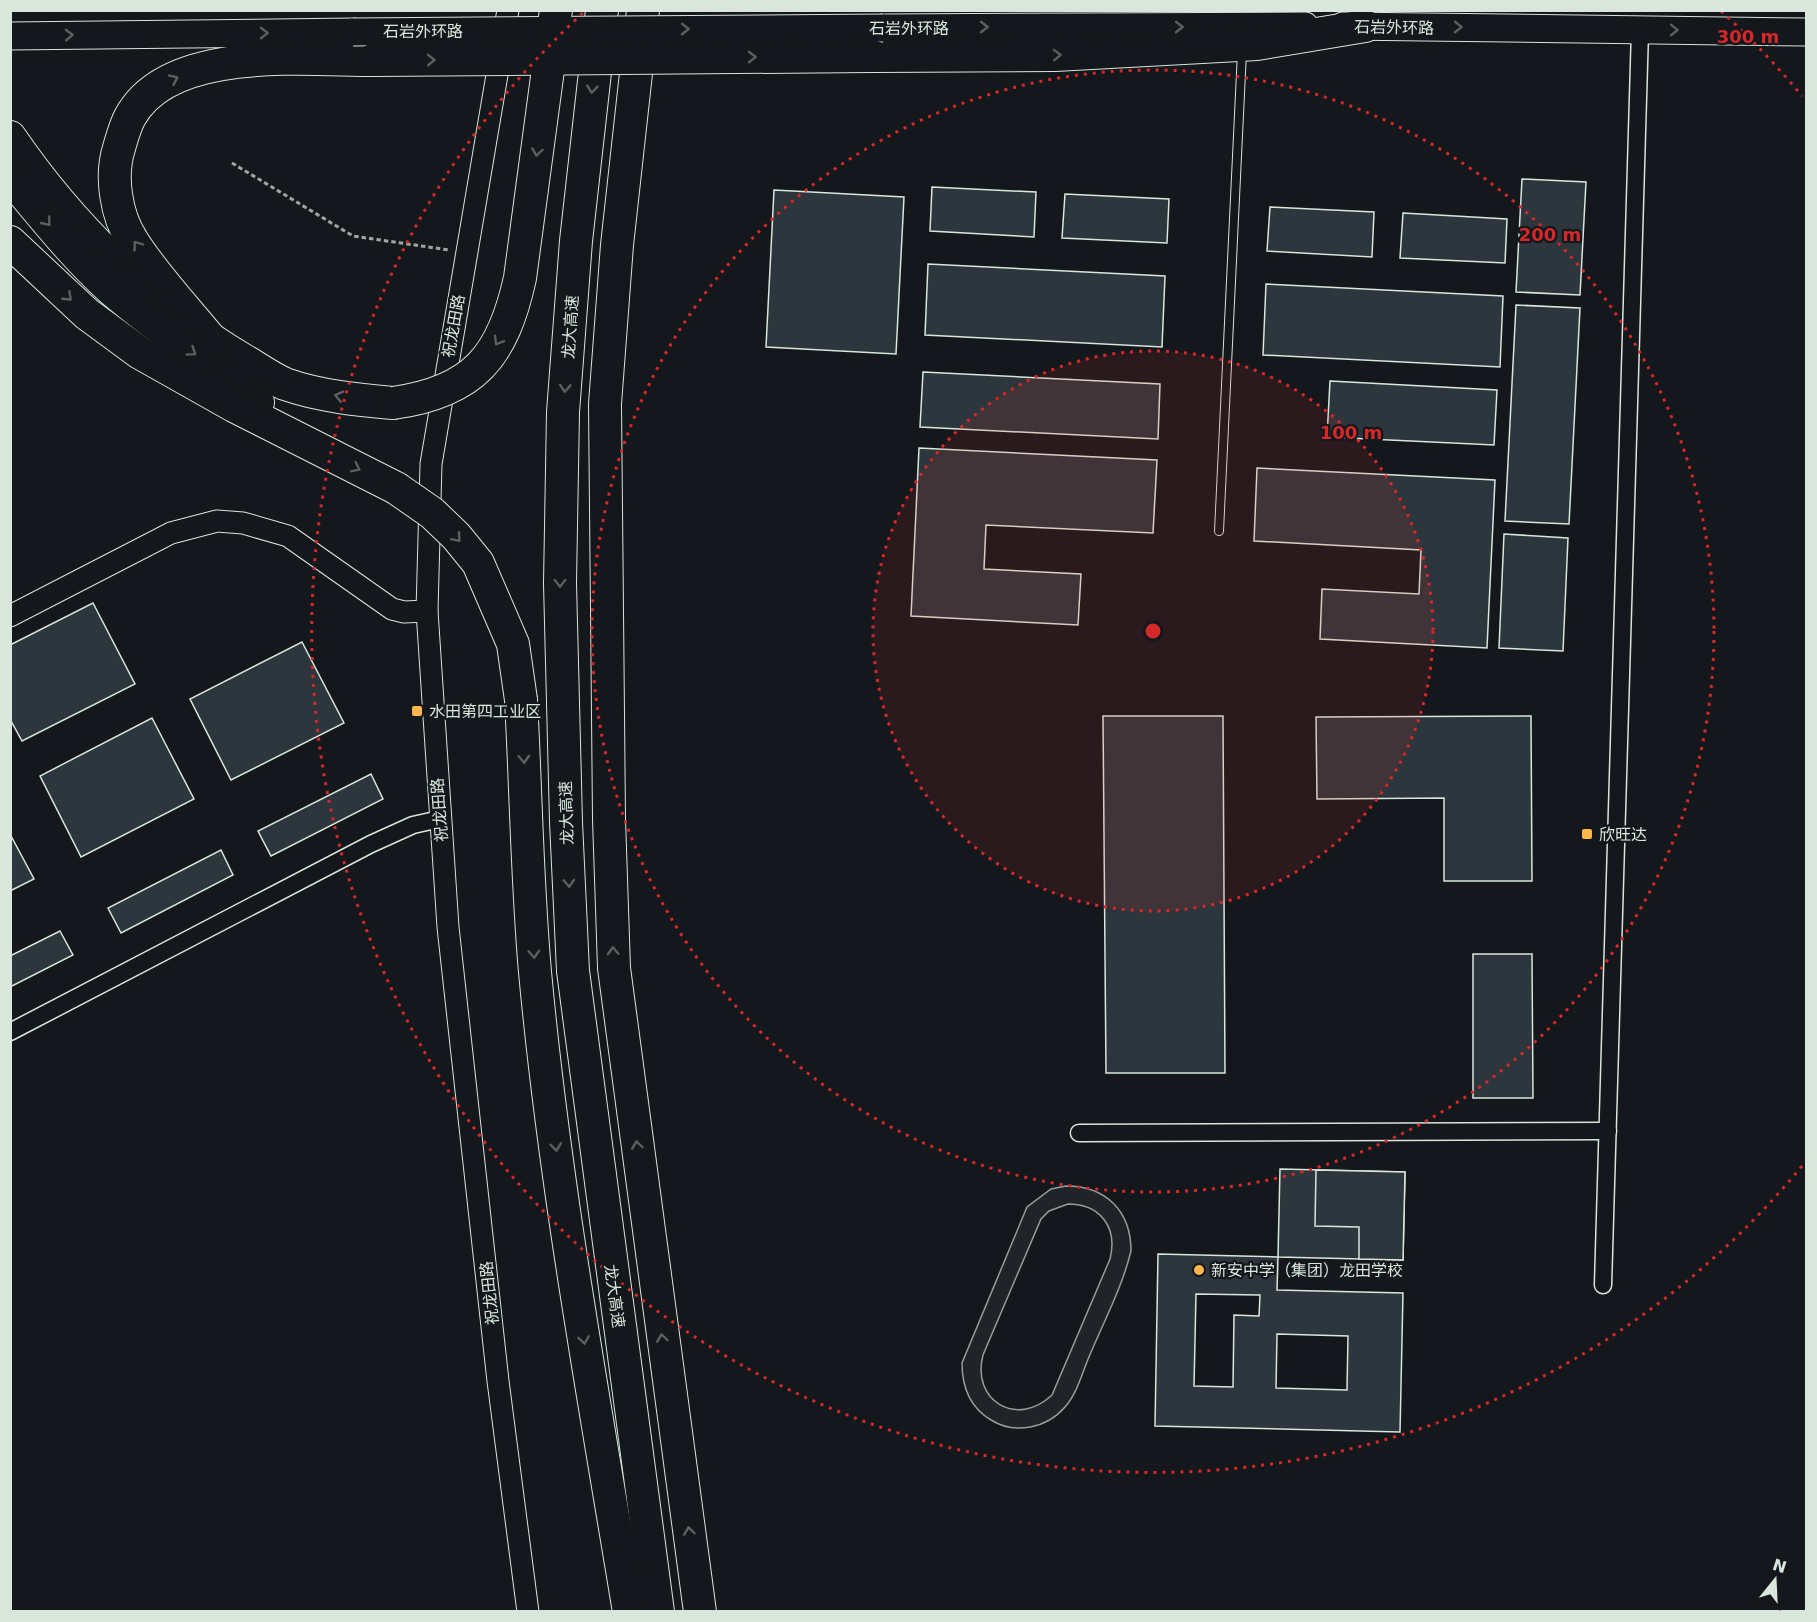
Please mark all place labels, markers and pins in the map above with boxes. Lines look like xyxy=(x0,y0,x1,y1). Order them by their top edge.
centre of rings xyxy=(1143,621,1163,641)
place label: 水田第四工业区 xyxy=(429,702,541,721)
marker: 水田第四工业区 xyxy=(410,704,424,718)
place label: 欣旺达 xyxy=(1599,825,1647,844)
marker: 欣旺达 xyxy=(1580,827,1594,841)
place label: 新安中学（集团）龙田学校 xyxy=(1211,1261,1403,1280)
marker: 新安中学（集团）龙田学校 xyxy=(1192,1263,1206,1277)

